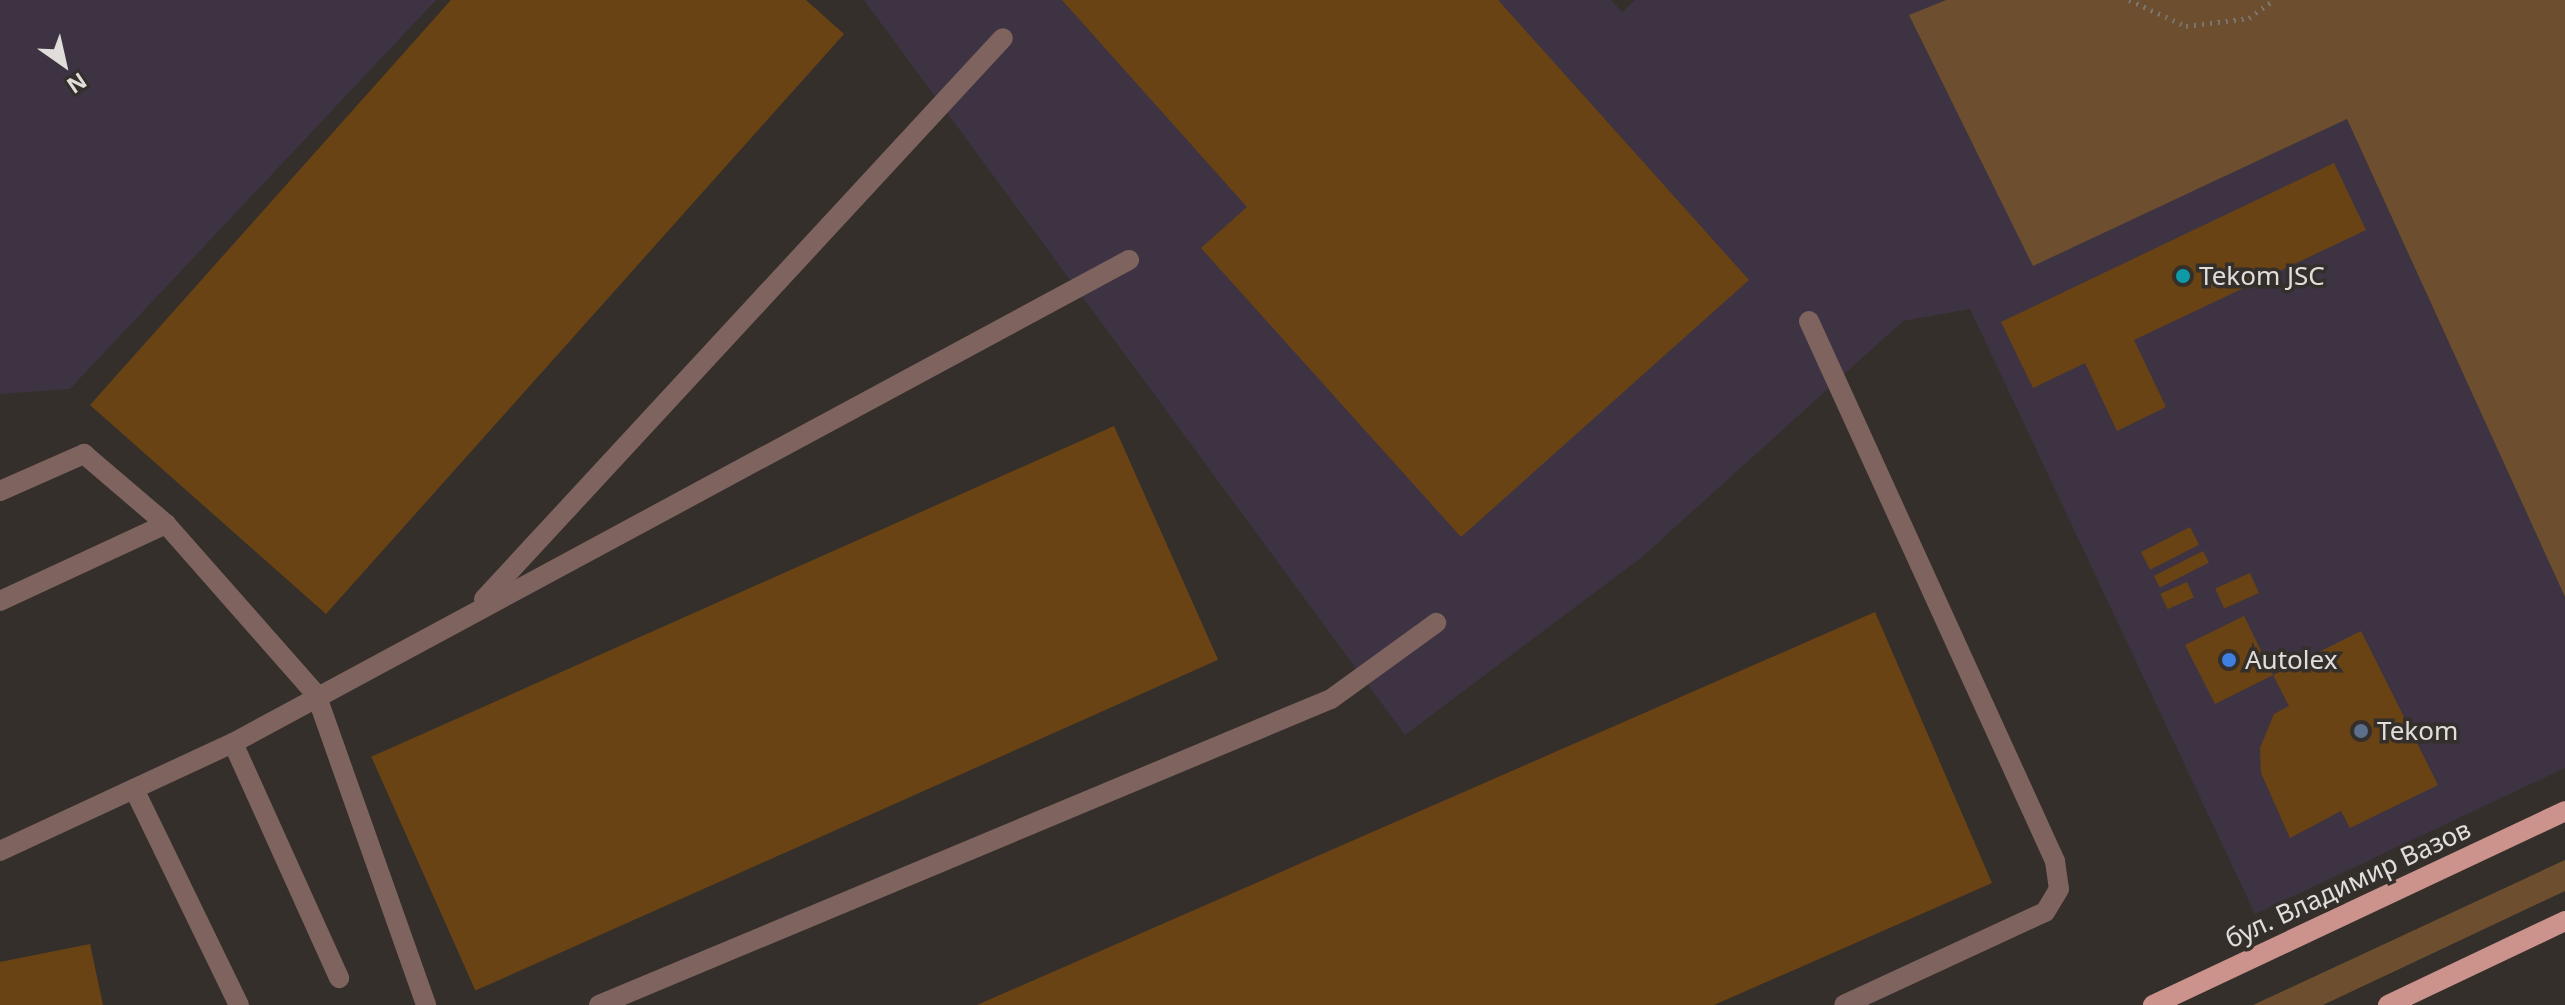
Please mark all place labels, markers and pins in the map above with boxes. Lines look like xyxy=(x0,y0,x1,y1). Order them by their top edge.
place label: Tekom JSC xyxy=(2199,260,2325,292)
marker: Tekom JSC xyxy=(2174,267,2192,285)
place label: Autolex xyxy=(2245,644,2337,676)
marker: Autolex xyxy=(2220,651,2238,669)
place label: Tekom xyxy=(2377,715,2458,747)
marker: Tekom xyxy=(2352,722,2370,740)

